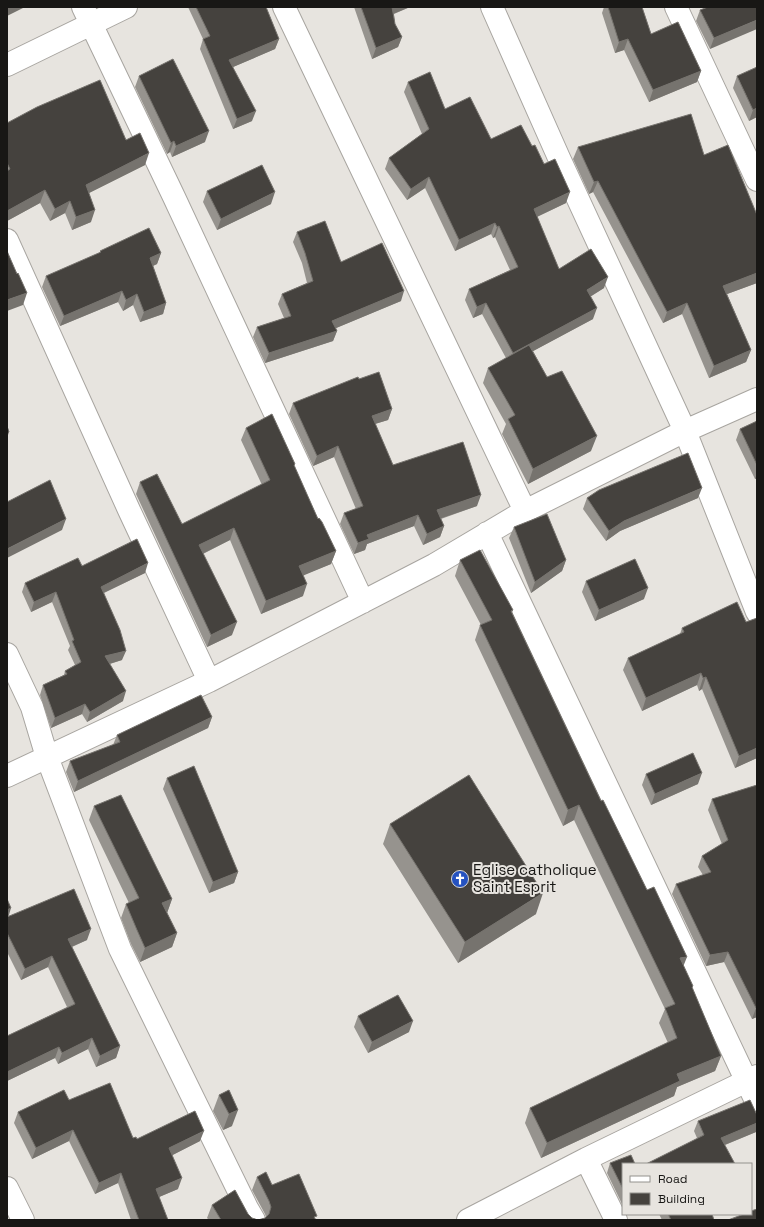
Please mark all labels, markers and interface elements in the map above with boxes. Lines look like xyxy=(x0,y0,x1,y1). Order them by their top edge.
place label: Eglise catholique Saint Esprit xyxy=(473,860,597,896)
church icon: Eglise catholique Saint Esprit xyxy=(450,869,470,889)
legend xyxy=(622,1163,752,1215)
text: Road xyxy=(658,1171,687,1187)
text: Building xyxy=(658,1191,705,1207)

